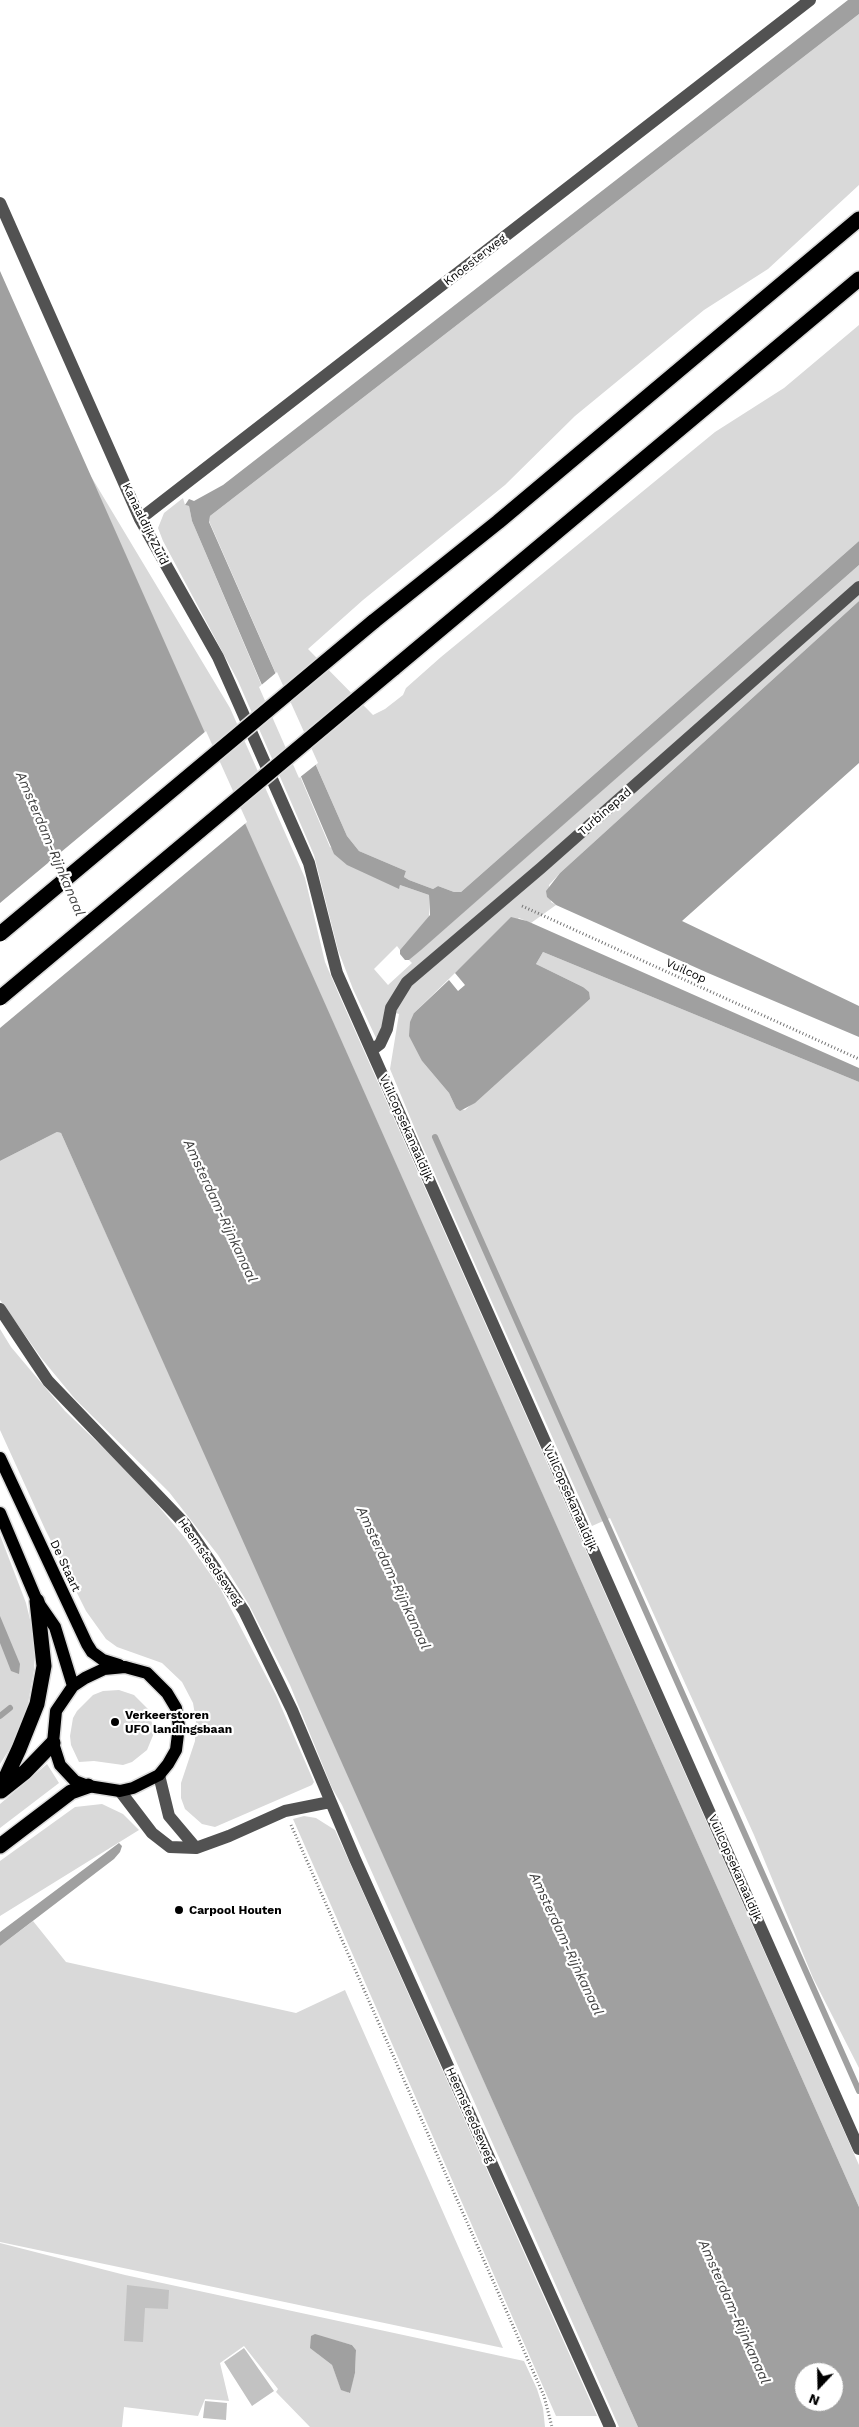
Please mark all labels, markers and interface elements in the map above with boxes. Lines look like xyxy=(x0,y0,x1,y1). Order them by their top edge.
street label: Knoesterweg xyxy=(441,231,509,289)
street label: Kanaaldijk Zuid xyxy=(119,481,171,567)
water label: Amsterdam-Rijnkanaal xyxy=(12,769,88,919)
street label: Turbinepad xyxy=(575,785,635,839)
street label: Vuilcop xyxy=(663,956,709,986)
street label: Vuilcopsekanaaldijk xyxy=(376,1072,436,1184)
water label: Amsterdam-Rijnkanaal xyxy=(179,1137,261,1285)
street label: Vuilcopsekanaaldijk xyxy=(540,1442,600,1554)
water label: Amsterdam-Rijnkanaal xyxy=(352,1504,434,1652)
street label: Heemsteedseweg xyxy=(175,1516,245,1608)
street label: De Staart xyxy=(47,1538,83,1594)
place label: Verkeerstoren UFO landingsbaan xyxy=(125,1708,232,1736)
marker: Verkeerstoren UFO landingsbaan xyxy=(109,1716,121,1728)
street label: Vuilcopsekanaaldijk xyxy=(705,1812,765,1924)
water label: Amsterdam-Rijnkanaal xyxy=(525,1870,607,2018)
place label: Carpool Houten xyxy=(189,1903,282,1917)
marker: Carpool Houten xyxy=(173,1904,185,1916)
street label: Heemsteedseweg xyxy=(442,2065,498,2165)
water label: Amsterdam-Rijnkanaal xyxy=(695,2237,773,2387)
north arrow xyxy=(794,2362,844,2412)
text: N xyxy=(806,2391,822,2409)

